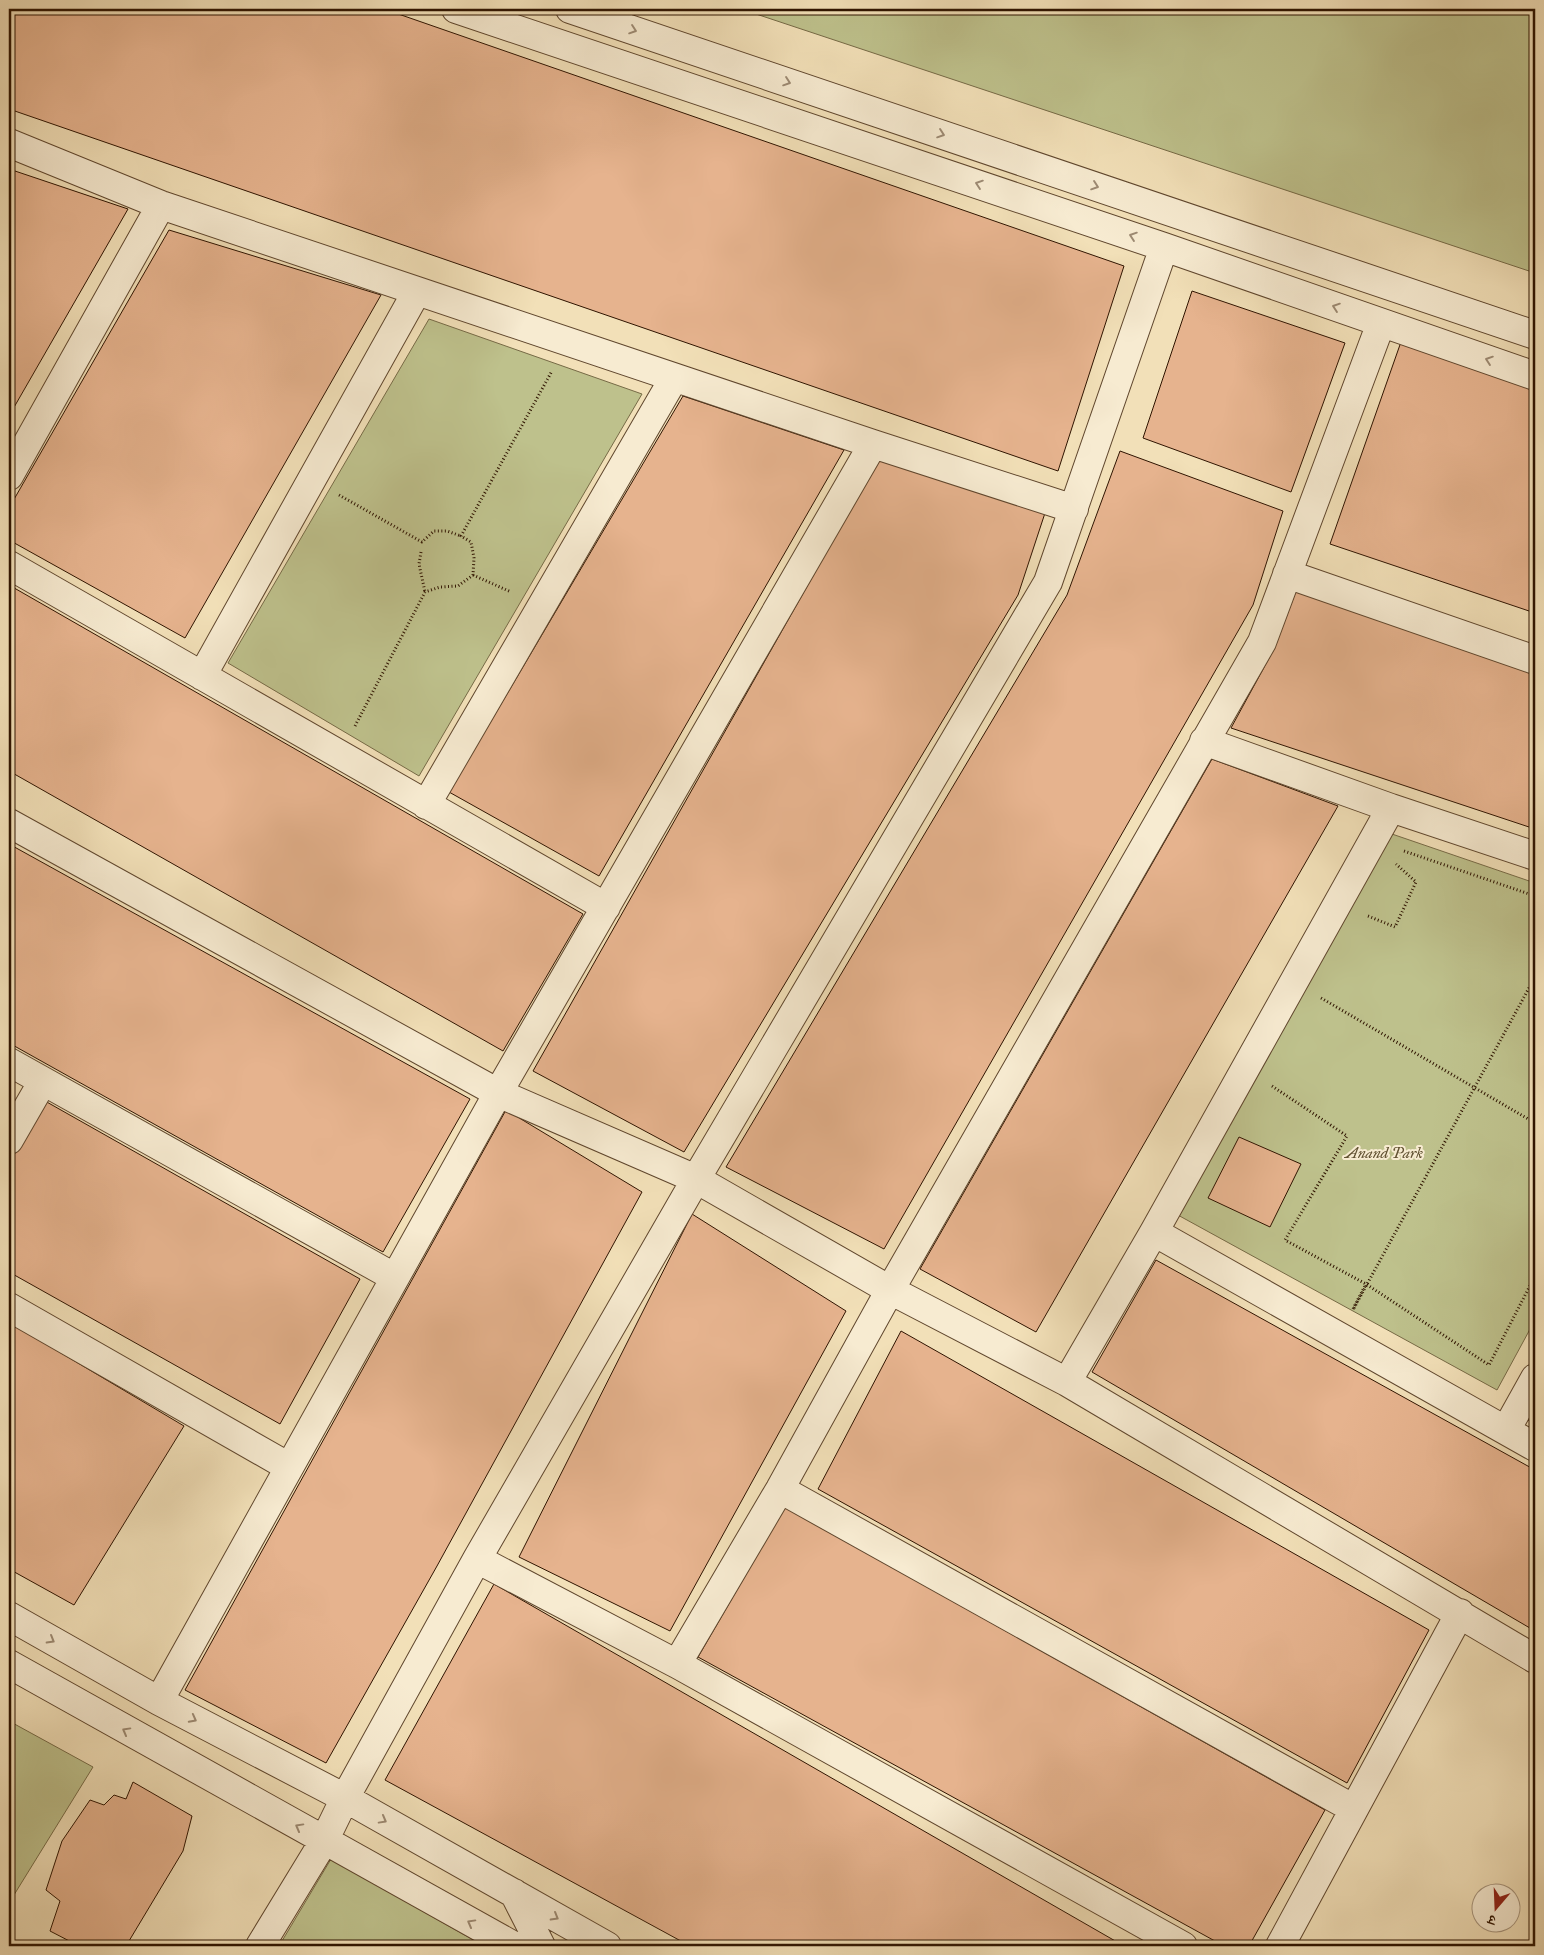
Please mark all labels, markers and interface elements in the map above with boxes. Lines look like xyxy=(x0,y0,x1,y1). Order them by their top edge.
one-way arrow xyxy=(628,24,636,34)
one-way arrow xyxy=(782,76,790,86)
one-way arrow xyxy=(936,128,944,138)
one-way arrow xyxy=(975,180,983,190)
one-way arrow xyxy=(1090,180,1098,190)
one-way arrow xyxy=(1129,232,1137,242)
one-way arrow xyxy=(1332,303,1340,313)
one-way arrow xyxy=(1485,356,1494,366)
park label: Anand Park xyxy=(1343,1144,1423,1162)
one-way arrow xyxy=(46,1633,55,1643)
one-way arrow xyxy=(188,1713,197,1723)
one-way arrow xyxy=(122,1727,131,1737)
one-way arrow xyxy=(378,1813,387,1823)
one-way arrow xyxy=(295,1823,304,1833)
north arrow xyxy=(1472,1882,1522,1932)
one-way arrow xyxy=(550,1910,559,1920)
text: उ xyxy=(1485,1910,1499,1929)
one-way arrow xyxy=(468,1919,477,1929)

